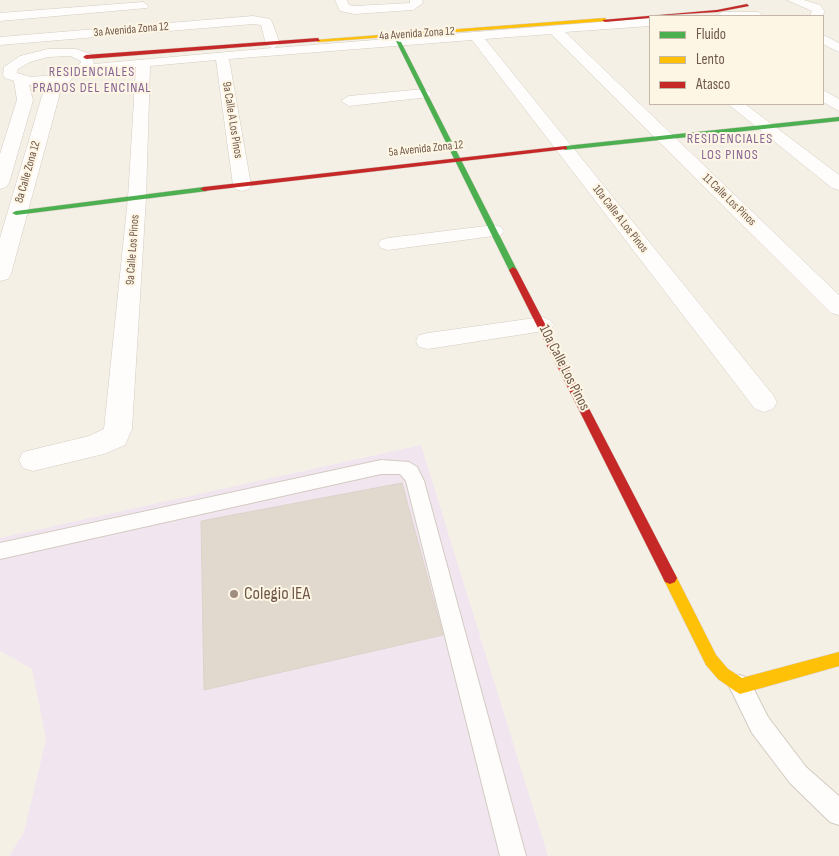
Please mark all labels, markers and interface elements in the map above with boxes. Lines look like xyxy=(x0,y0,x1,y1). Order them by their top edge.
legend xyxy=(649,15,824,105)
street label: 3a Avenida Zona 12 xyxy=(93,20,169,40)
street label: 4a Avenida Zona 12 xyxy=(379,24,455,44)
text: Fluido xyxy=(696,25,726,44)
text: Lento xyxy=(696,50,725,69)
district label: RESIDENCIALES PRADOS DEL ENCINAL xyxy=(30,64,154,96)
text: Atasco xyxy=(696,75,730,94)
street label: 9a Calle A Los Pinos xyxy=(219,81,245,159)
district label: RESIDENCIALES LOS PINOS xyxy=(685,131,775,164)
street label: 5a Avenida Zona 12 xyxy=(388,138,464,160)
street label: 8a Calle Zona 12 xyxy=(12,139,44,205)
street label: 11 Calle Los Pinos xyxy=(699,171,759,229)
street label: 10a Calle A Los Pinos xyxy=(589,182,651,256)
street label: 9a Calle Los Pinos xyxy=(123,214,143,286)
street label: 10a Calle Los Pinos xyxy=(535,322,593,414)
place label: Colegio IEA xyxy=(244,583,310,605)
marker: Colegio IEA xyxy=(228,588,240,600)

